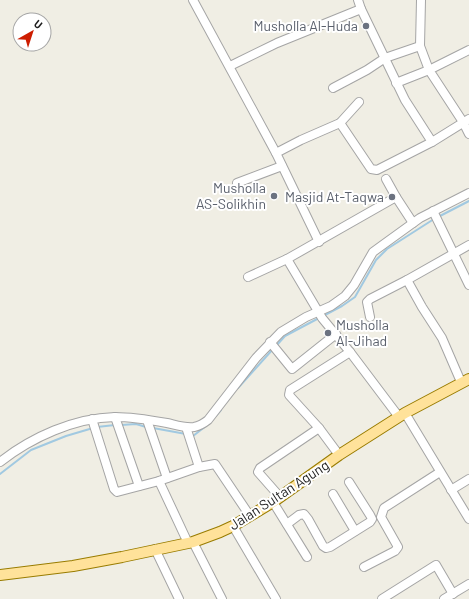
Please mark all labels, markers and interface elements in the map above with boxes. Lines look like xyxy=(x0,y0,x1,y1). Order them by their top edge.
north arrow xyxy=(12,12,52,52)
text: U xyxy=(32,17,45,31)
place label: Musholla Al-Huda xyxy=(254,17,358,34)
marker: Musholla Al-Huda xyxy=(361,21,371,31)
place label: Musholla AS-Solikhin xyxy=(196,179,266,212)
place label: Masjid At-Taqwa xyxy=(285,188,384,205)
marker: Musholla AS-Solikhin xyxy=(269,191,279,201)
marker: Masjid At-Taqwa xyxy=(387,192,397,202)
place label: Musholla Al-Jihad xyxy=(336,316,389,349)
marker: Musholla Al-Jihad xyxy=(323,328,333,338)
street label: Jalan Sultan Agung xyxy=(226,456,332,533)

